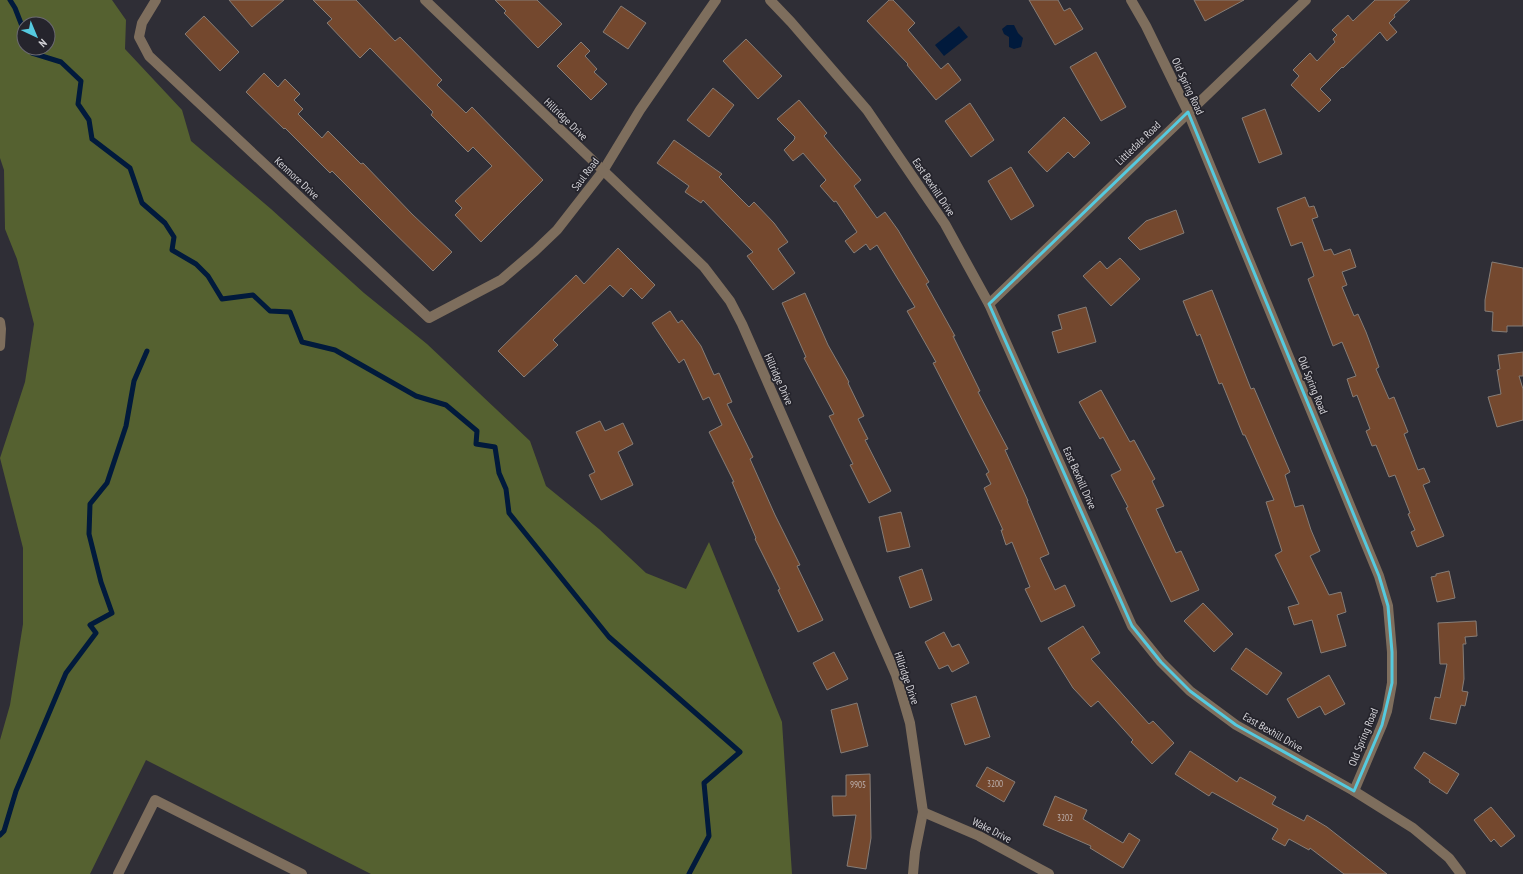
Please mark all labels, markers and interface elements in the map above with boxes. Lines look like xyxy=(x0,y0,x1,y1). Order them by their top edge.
north arrow xyxy=(16,16,56,56)
text: N xyxy=(36,36,50,50)
street label: Old Spring Road xyxy=(1169,55,1207,117)
street label: Hillridge Drive xyxy=(541,95,591,144)
street label: Littledale Road xyxy=(1112,118,1164,168)
street label: Kenmore Drive xyxy=(272,154,323,203)
street label: Saul Road xyxy=(568,155,602,193)
street label: East Bexhill Drive xyxy=(909,155,959,219)
street label: Hillridge Drive xyxy=(761,351,797,407)
street label: Old Spring Road xyxy=(1295,354,1331,416)
street label: East Bexhill Drive xyxy=(1060,445,1100,512)
street label: Hillridge Drive xyxy=(891,650,923,707)
street label: Old Spring Road xyxy=(1345,706,1381,768)
street label: East Bexhill Drive xyxy=(1241,709,1306,755)
house number: 3200 xyxy=(987,778,1003,789)
house number: 9905 xyxy=(850,779,866,790)
house number: 3202 xyxy=(1057,812,1073,823)
street label: Wake Drive xyxy=(970,814,1014,846)

